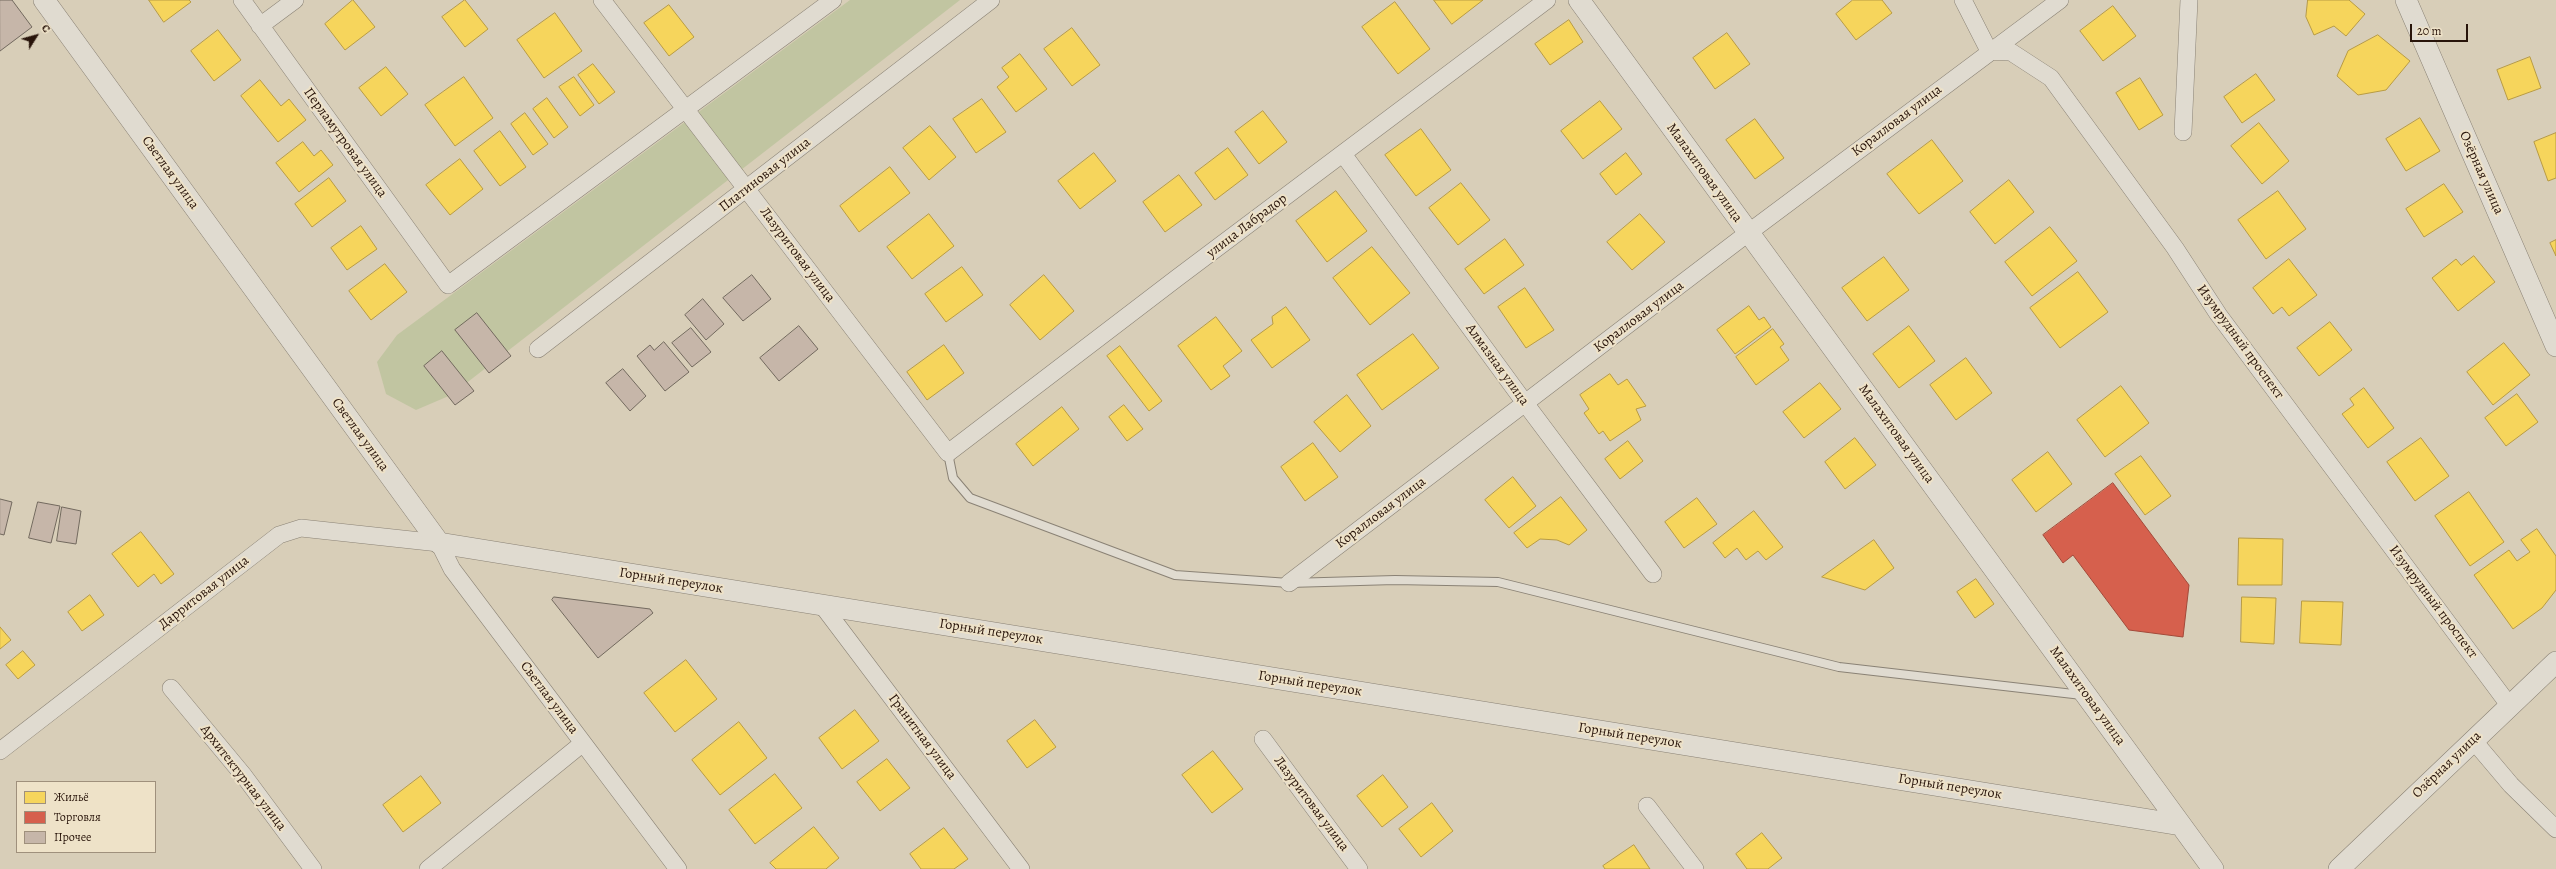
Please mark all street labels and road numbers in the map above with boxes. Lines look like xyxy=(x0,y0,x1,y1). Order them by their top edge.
street label: Коралловая улица xyxy=(1849,82,1945,160)
street label: Перламутровая улица xyxy=(300,85,390,201)
street label: Малахитовая улица xyxy=(1662,120,1746,226)
street label: Озёрная улица xyxy=(2455,129,2507,217)
street label: Светлая улица xyxy=(138,133,202,213)
street label: Платиновая улица xyxy=(716,134,814,216)
street label: улица Лабрадор xyxy=(1203,190,1291,262)
street label: Лазуритовая улица xyxy=(756,204,838,306)
street label: Коралловая улица xyxy=(1591,278,1687,356)
street label: Изумрудный проспект xyxy=(2193,281,2287,403)
street label: Алмазная улица xyxy=(1462,321,1532,409)
street label: Малахитовая улица xyxy=(1854,381,1938,487)
street label: Светлая улица xyxy=(328,395,392,475)
street label: Коралловая улица xyxy=(1333,474,1429,552)
street label: Изумрудный проспект xyxy=(2385,542,2481,662)
street label: Дарритовая улица xyxy=(155,553,253,633)
street label: Горный переулок xyxy=(618,565,724,597)
street label: Горный переулок xyxy=(938,616,1044,648)
street label: Малахитовая улица xyxy=(2045,643,2129,749)
street label: Светлая улица xyxy=(516,658,582,738)
street label: Горный переулок xyxy=(1257,668,1363,700)
street label: Гранитная улица xyxy=(884,691,960,783)
street label: Горный переулок xyxy=(1577,720,1683,752)
street label: Архитектурная улица xyxy=(196,722,290,834)
street label: Озёрная улица xyxy=(2409,728,2485,802)
street label: Лазуритовая улица xyxy=(1270,753,1352,855)
street label: Горный переулок xyxy=(1897,771,2003,803)

